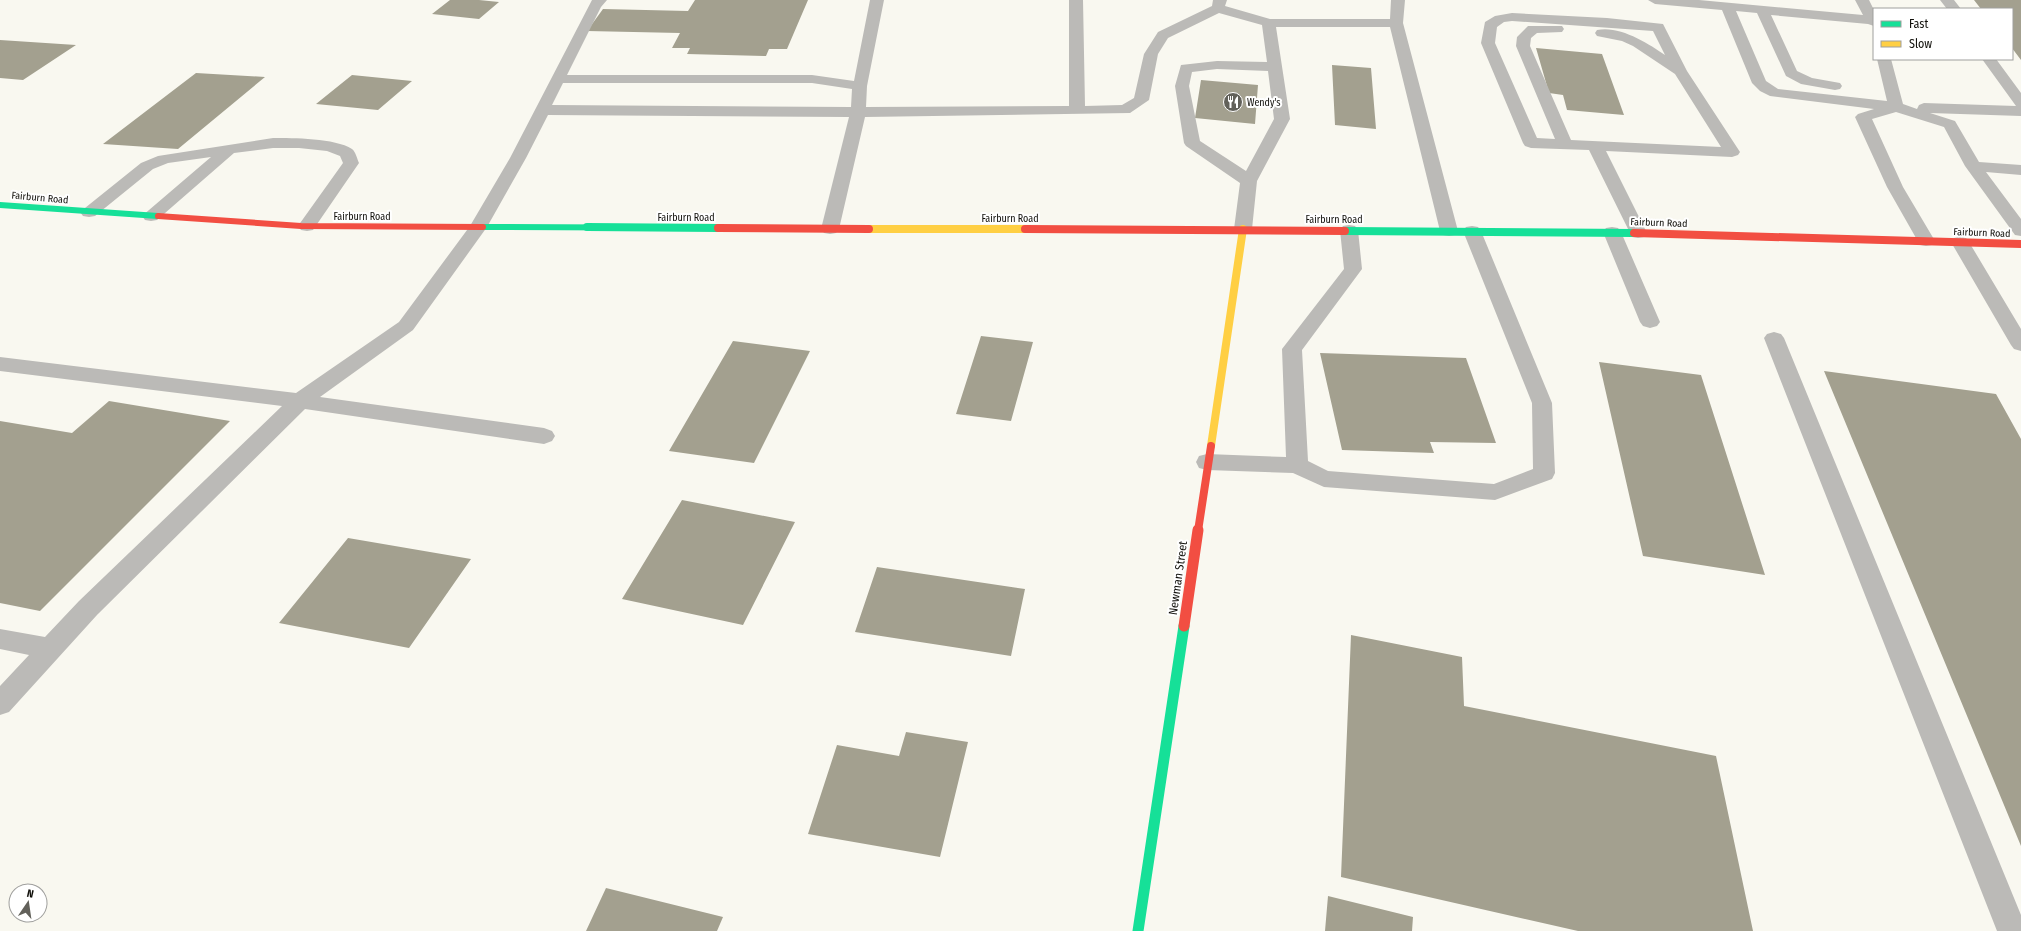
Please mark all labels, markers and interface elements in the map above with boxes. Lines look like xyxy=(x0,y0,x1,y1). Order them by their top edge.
legend xyxy=(1873,8,2013,60)
text: Fast xyxy=(1909,17,1928,31)
text: Slow xyxy=(1909,37,1932,51)
restaurant icon: Wendy's xyxy=(1222,91,1244,113)
place label: Wendy's xyxy=(1247,97,1281,109)
street label: Fairburn Road xyxy=(11,190,69,206)
street label: Fairburn Road xyxy=(333,211,391,223)
street label: Fairburn Road xyxy=(657,212,715,224)
street label: Fairburn Road xyxy=(981,213,1039,225)
street label: Fairburn Road xyxy=(1305,214,1363,226)
street label: Fairburn Road xyxy=(1630,216,1688,230)
street label: Fairburn Road xyxy=(1953,226,2011,240)
street label: Newman Street xyxy=(1166,540,1190,616)
north arrow xyxy=(8,883,48,923)
text: N xyxy=(25,887,35,901)

